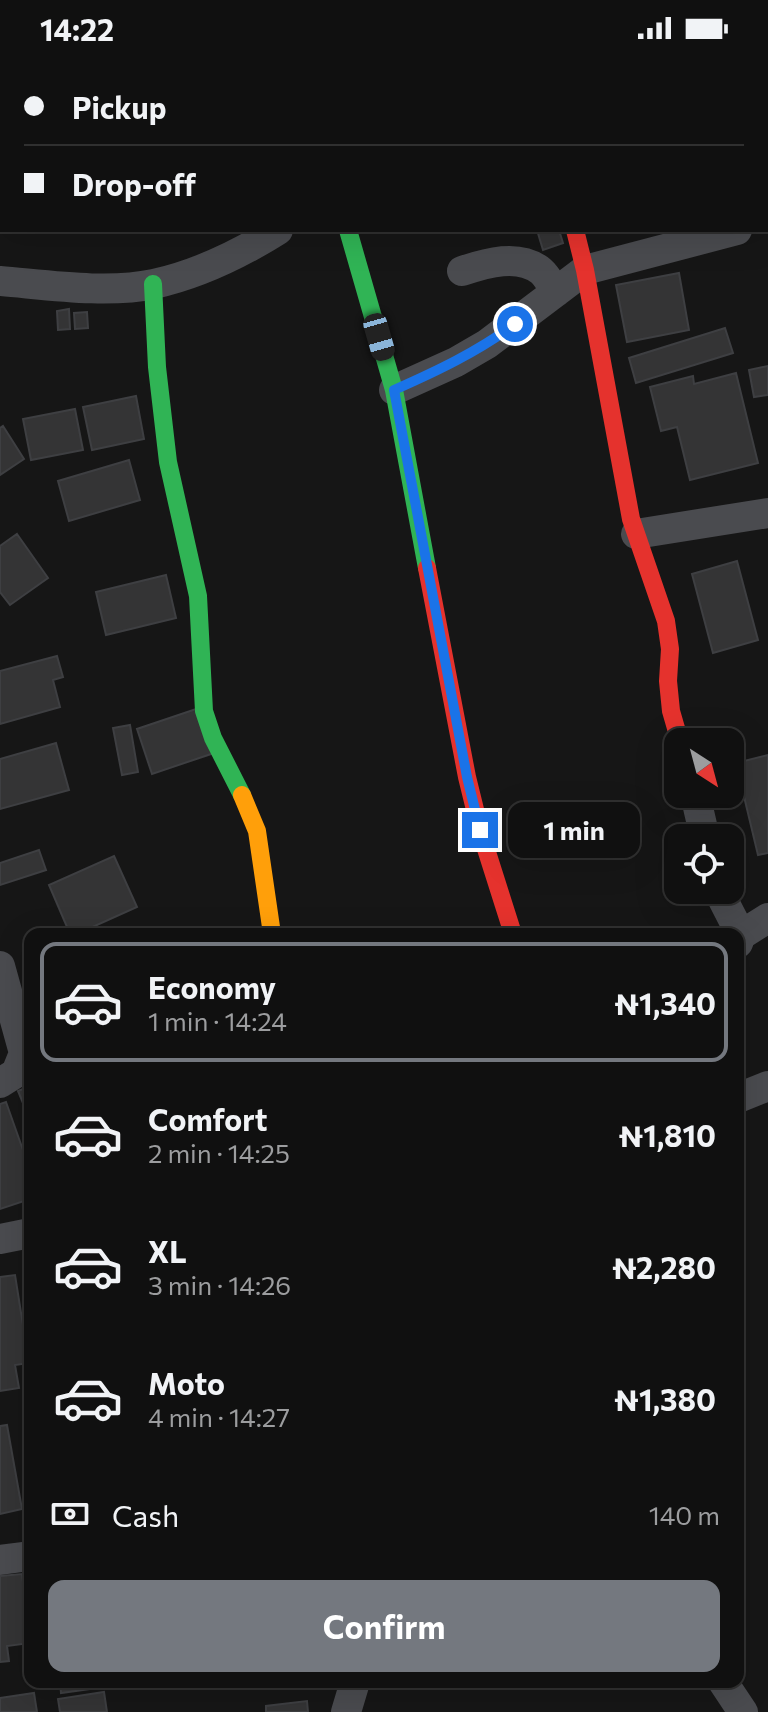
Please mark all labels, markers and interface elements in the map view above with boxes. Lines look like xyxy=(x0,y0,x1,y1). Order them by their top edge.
text: 14:22 xyxy=(40,10,114,47)
text: Pickup xyxy=(72,88,166,125)
text: Drop-off xyxy=(72,165,196,202)
route start xyxy=(497,306,533,342)
car xyxy=(361,311,397,363)
north arrow xyxy=(664,728,744,808)
map controls xyxy=(664,728,744,904)
callout: 1 min xyxy=(508,802,640,858)
route end xyxy=(462,812,498,848)
text: 1 min xyxy=(543,814,605,845)
button: locate xyxy=(664,824,744,904)
icon: car xyxy=(52,966,124,1038)
text: Economy xyxy=(148,968,276,1005)
text: ₦1,340 xyxy=(614,984,716,1021)
text: 1 min · 14:24 xyxy=(148,1005,287,1036)
icon: car xyxy=(52,1098,124,1170)
text: Comfort xyxy=(148,1100,267,1137)
text: ₦1,810 xyxy=(618,1116,716,1153)
text: 2 min · 14:25 xyxy=(148,1137,290,1168)
icon: car xyxy=(52,1230,124,1302)
text: XL xyxy=(148,1232,187,1269)
text: ₦2,280 xyxy=(612,1248,716,1285)
text: 3 min · 14:26 xyxy=(148,1269,291,1300)
icon: car xyxy=(52,1362,124,1434)
text: Moto xyxy=(148,1364,225,1401)
text: ₦1,380 xyxy=(614,1380,716,1417)
text: 4 min · 14:27 xyxy=(148,1401,290,1432)
icon: cash xyxy=(48,1492,92,1536)
text: Cash xyxy=(112,1496,179,1533)
text: 140 m xyxy=(649,1499,720,1530)
button: Confirm xyxy=(48,1580,720,1672)

